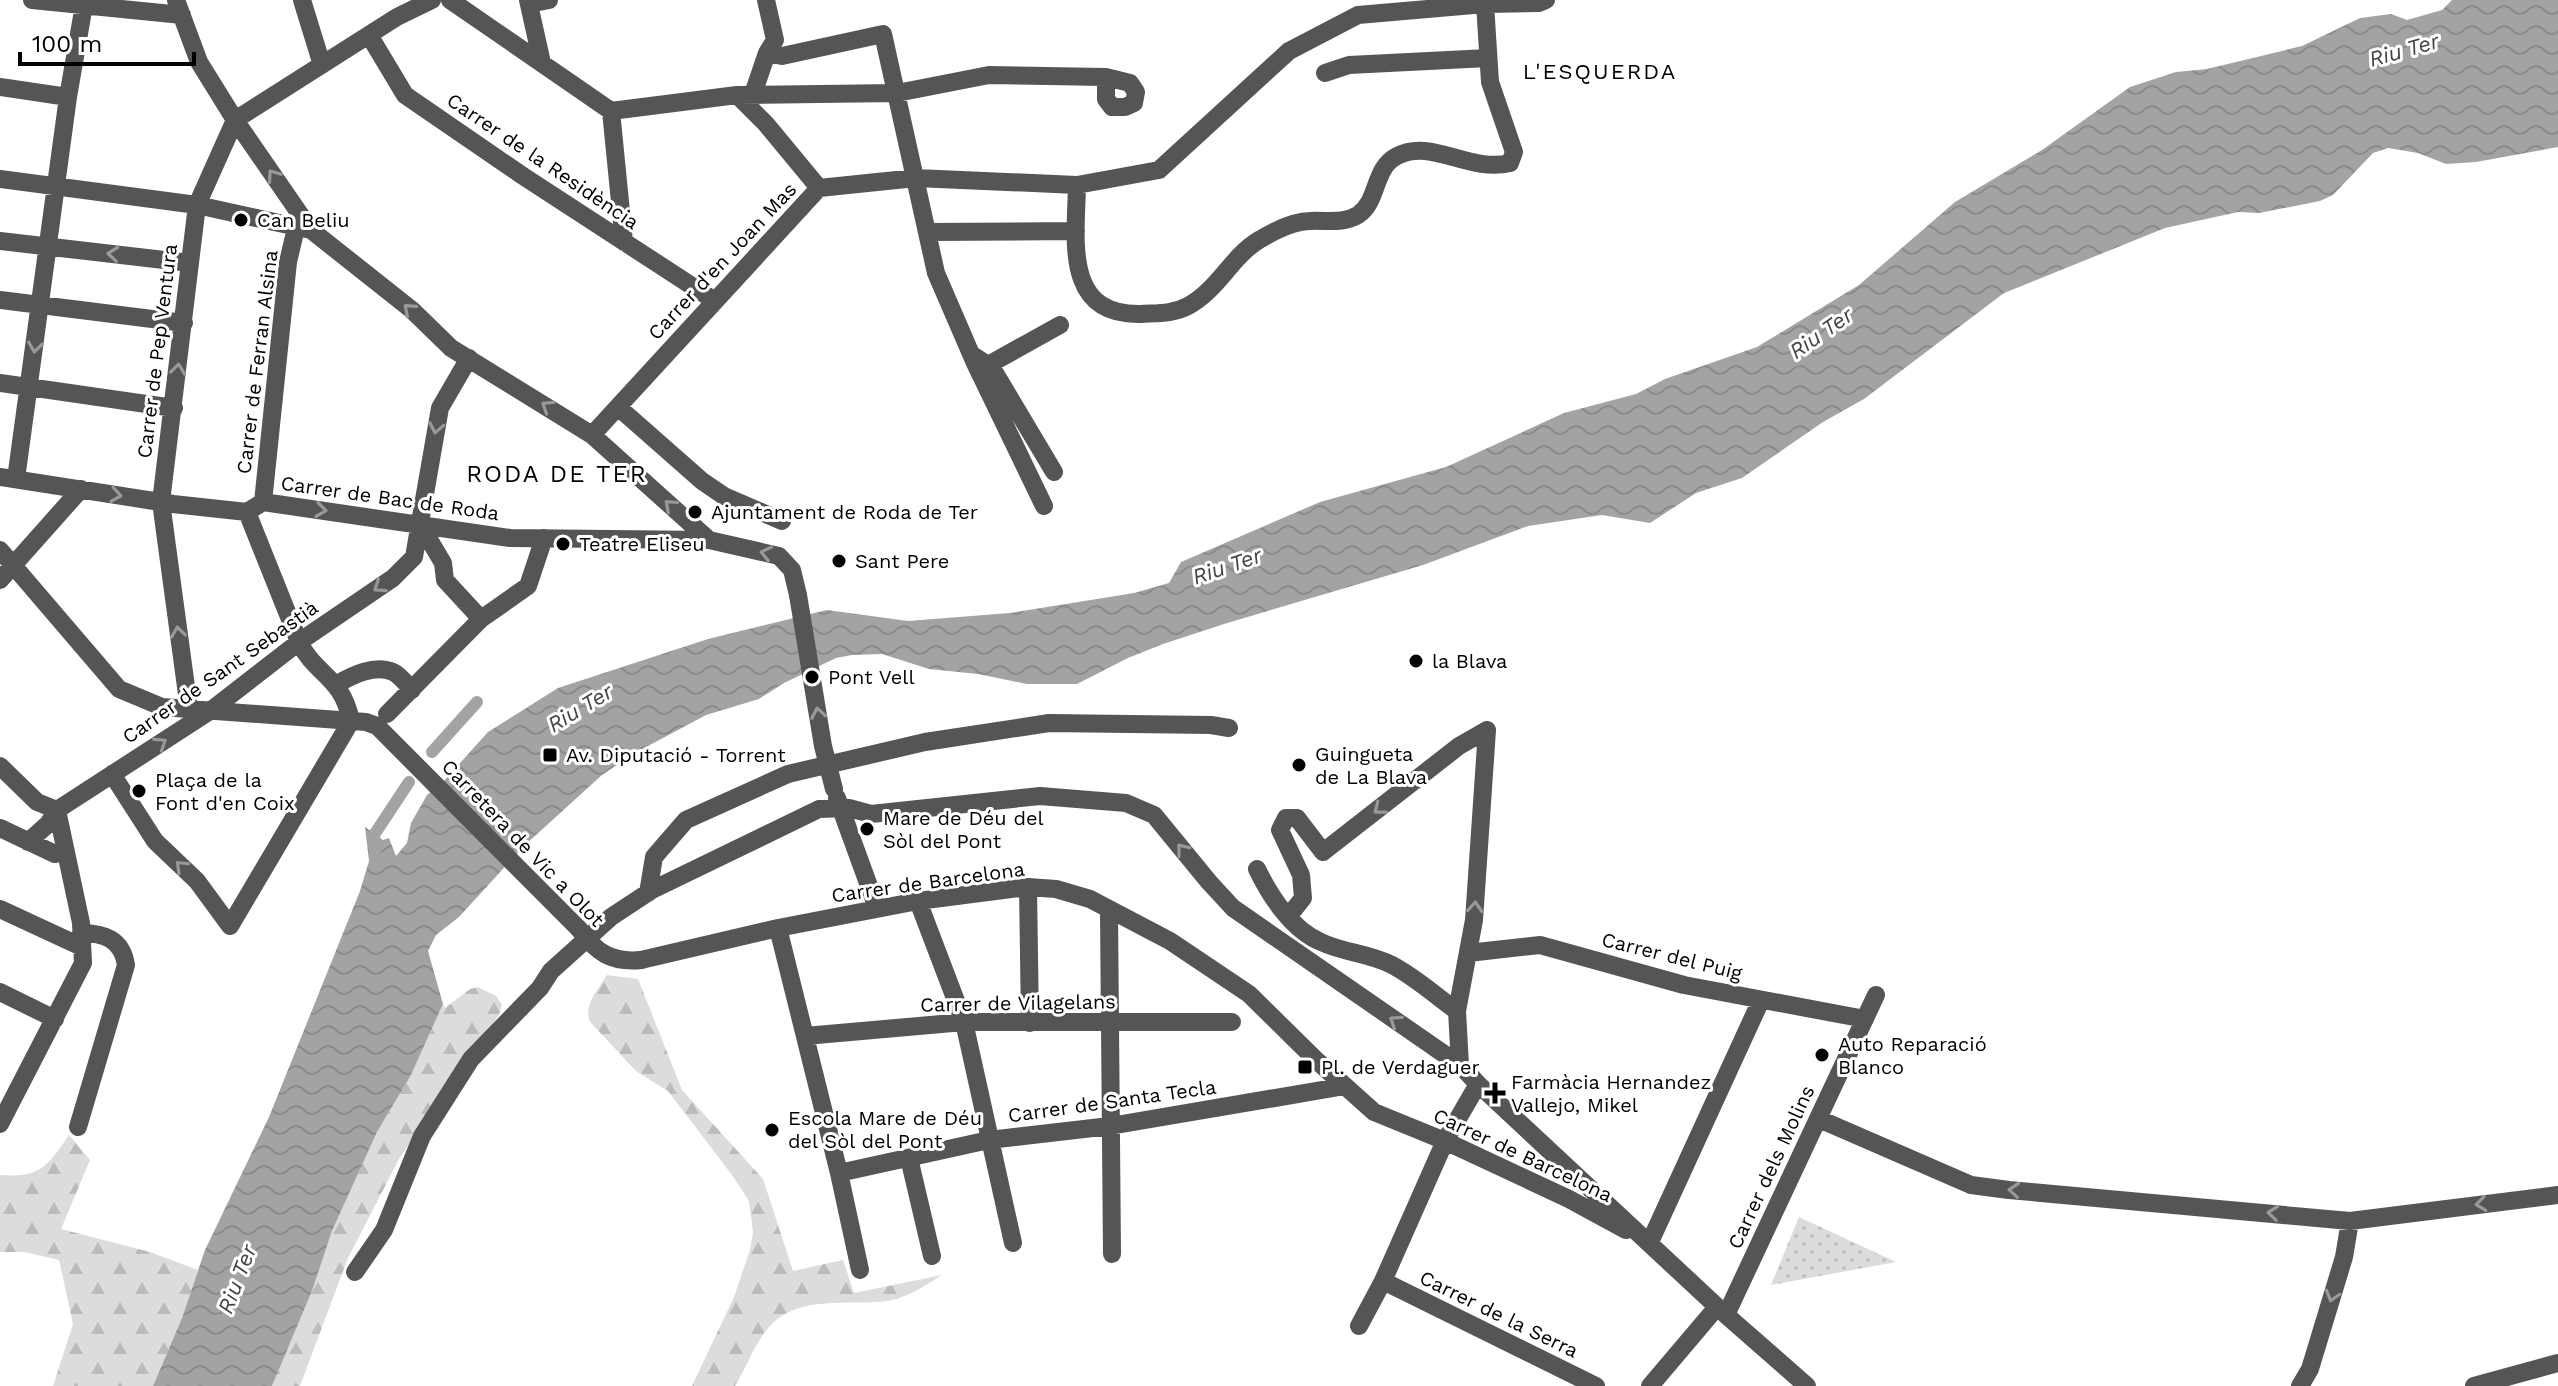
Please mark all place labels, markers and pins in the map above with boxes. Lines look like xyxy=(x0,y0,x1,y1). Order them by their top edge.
place label: Can Beliu xyxy=(257,208,350,232)
marker: Can Beliu xyxy=(232,211,250,229)
place label: Ajuntament de Roda de Ter xyxy=(711,500,978,524)
marker: Ajuntament de Roda de Ter xyxy=(686,503,704,521)
place label: Teatre Eliseu xyxy=(579,532,705,556)
marker: Teatre Eliseu xyxy=(554,535,572,553)
place label: Sant Pere xyxy=(855,549,949,573)
marker: Sant Pere xyxy=(830,552,848,570)
place label: la Blava xyxy=(1432,649,1507,673)
marker: la Blava xyxy=(1407,652,1425,670)
place label: Pont Vell xyxy=(828,665,915,689)
marker: Pont Vell xyxy=(803,668,821,686)
place label: Guingueta de La Blava xyxy=(1315,742,1427,789)
place label: Av. Diputació - Torrent xyxy=(566,743,786,767)
marker: Av. Diputació - Torrent xyxy=(541,746,559,764)
marker: Guingueta de La Blava xyxy=(1290,756,1308,774)
place label: Plaça de la Font d'en Coix xyxy=(155,768,295,815)
marker: Plaça de la Font d'en Coix xyxy=(130,782,148,800)
place label: Mare de Déu del Sòl del Pont xyxy=(883,806,1044,853)
marker: Mare de Déu del Sòl del Pont xyxy=(858,820,876,838)
place label: Auto Reparació Blanco xyxy=(1838,1032,1987,1079)
marker: Auto Reparació Blanco xyxy=(1813,1046,1831,1064)
place label: Pl. de Verdaguer xyxy=(1321,1055,1480,1079)
marker: Pl. de Verdaguer xyxy=(1296,1058,1314,1076)
place label: Farmàcia Hernandez Vallejo, Mikel xyxy=(1511,1070,1711,1117)
marker: Farmàcia Hernandez Vallejo, Mikel xyxy=(1486,1084,1504,1102)
place label: Escola Mare de Déu del Sòl del Pont xyxy=(788,1106,982,1153)
marker: Escola Mare de Déu del Sòl del Pont xyxy=(763,1121,781,1139)

